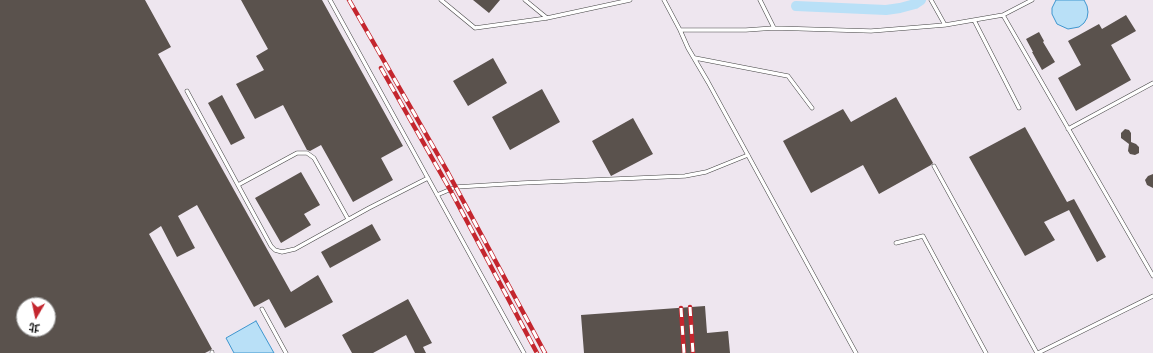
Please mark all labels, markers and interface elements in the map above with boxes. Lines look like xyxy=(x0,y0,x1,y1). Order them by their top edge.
north arrow xyxy=(16,297,56,337)
text: 北 xyxy=(28,320,41,336)

